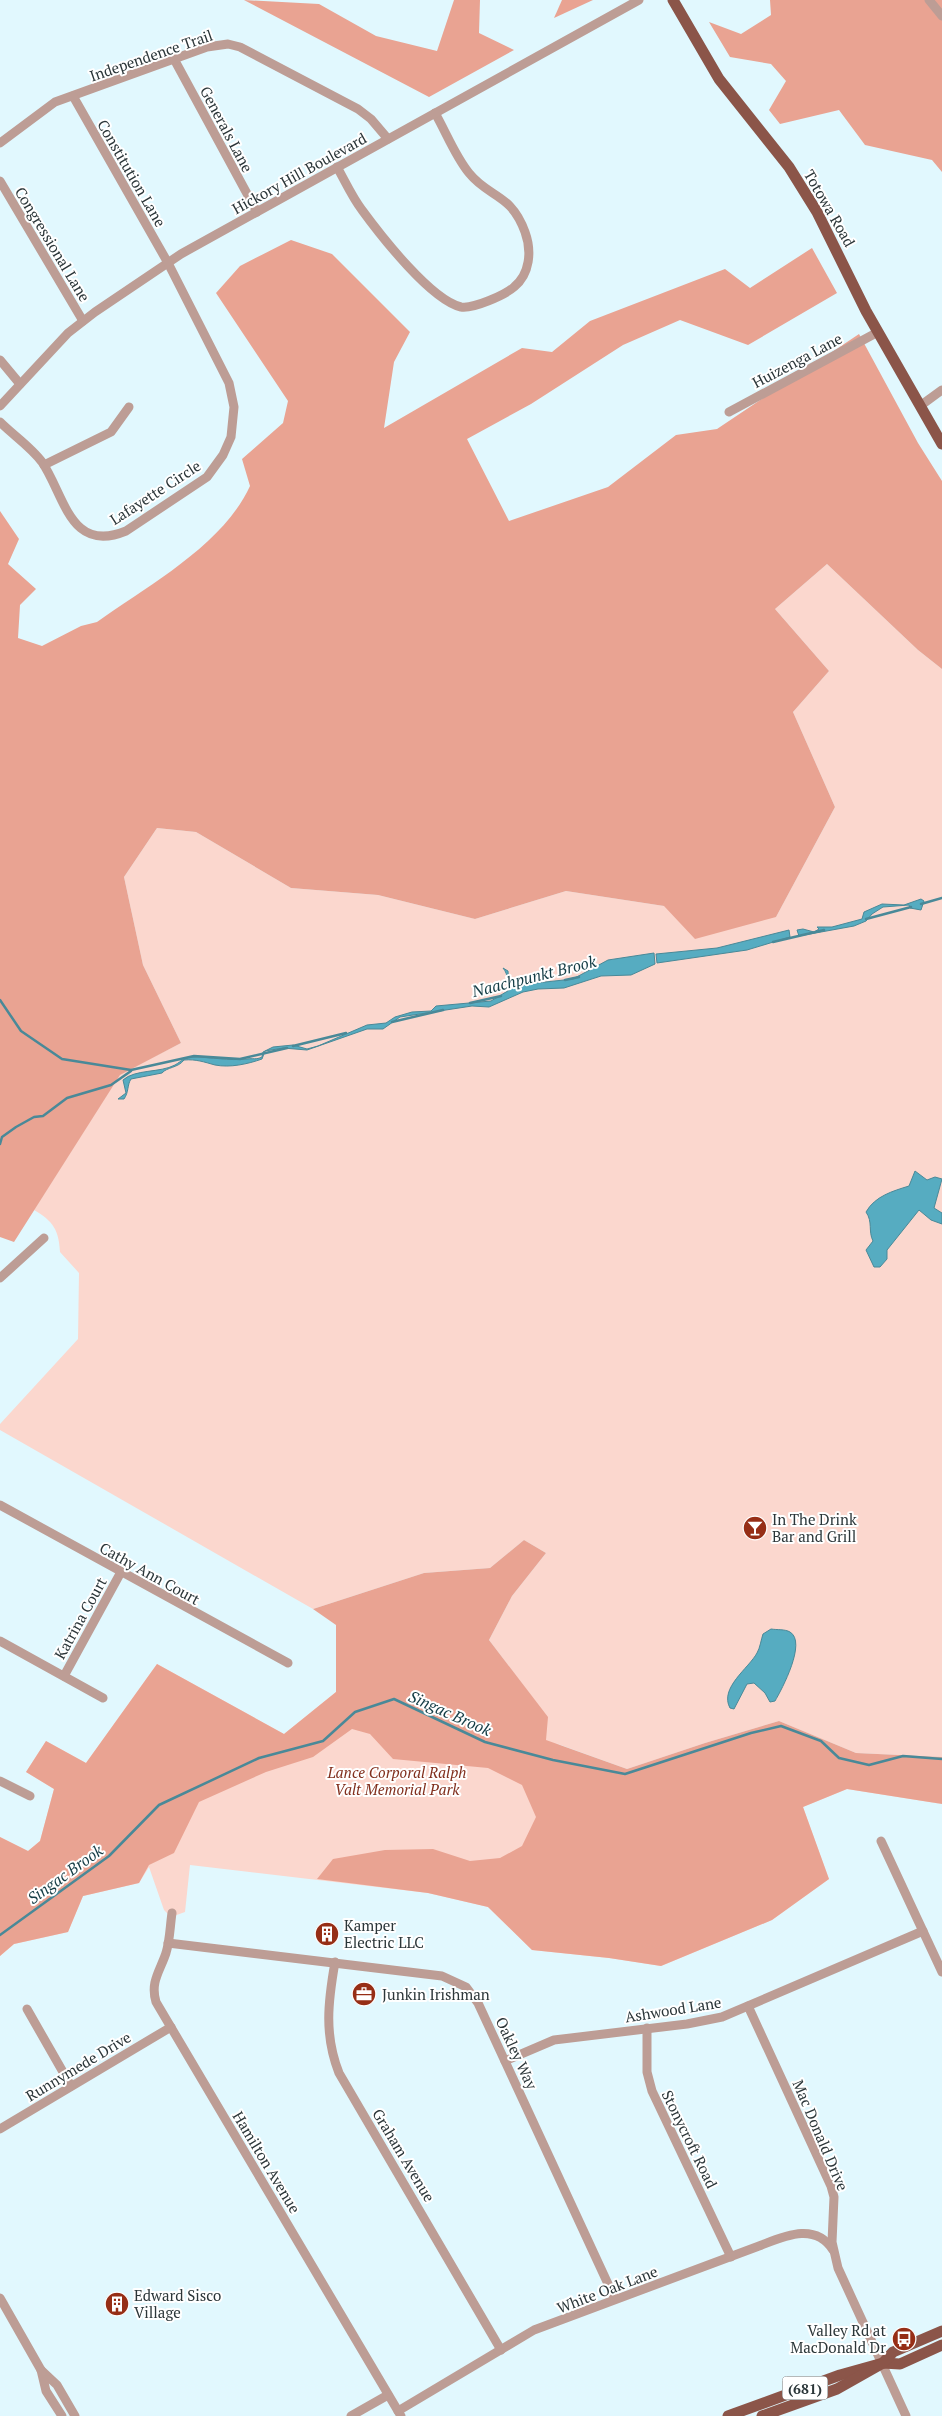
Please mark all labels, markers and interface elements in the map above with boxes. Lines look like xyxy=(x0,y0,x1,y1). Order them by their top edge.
street label: Independence Trail xyxy=(87,25,215,85)
street label: Generals Lane xyxy=(196,83,258,175)
street label: Constitution Lane xyxy=(93,116,171,230)
street label: Hickory Hill Boulevard xyxy=(228,128,370,218)
street label: Totowa Road xyxy=(800,166,860,250)
street label: Congressional Lane xyxy=(11,183,95,305)
street label: Huizenga Lane xyxy=(749,328,845,392)
street label: Lafayette Circle xyxy=(106,455,204,529)
water label: Naachpunkt Brook xyxy=(469,950,599,1002)
place label: In The Drink Bar and Grill xyxy=(772,1509,857,1546)
bar icon: In The Drink Bar and Grill xyxy=(742,1515,768,1541)
street label: Cathy Ann Court xyxy=(96,1537,204,1609)
street label: Katrina Court xyxy=(49,1573,111,1663)
water label: Singac Brook xyxy=(405,1685,495,1741)
park label: Lance Corporal Ralph Valt Memorial Park xyxy=(327,1762,466,1799)
water label: Singac Brook xyxy=(23,1839,107,1909)
place label: Kamper Electric LLC xyxy=(344,1915,424,1952)
building icon: Kamper Electric LLC xyxy=(314,1921,340,1947)
office icon: Junkin Irishman xyxy=(351,1981,377,2007)
place label: Junkin Irishman xyxy=(382,1984,490,2004)
street label: Ashwood Lane xyxy=(623,1992,723,2026)
street label: Oakley Way xyxy=(492,2014,543,2093)
street label: Runnymede Drive xyxy=(22,2027,134,2105)
street label: Mac Donald Drive xyxy=(789,2076,853,2194)
street label: Stonycroft Road xyxy=(658,2087,722,2191)
street label: Graham Avenue xyxy=(368,2105,440,2205)
street label: Hamilton Avenue xyxy=(229,2107,305,2217)
street label: White Oak Lane xyxy=(554,2261,660,2317)
place label: Edward Sisco Village xyxy=(134,2285,221,2322)
building icon: Edward Sisco Village xyxy=(104,2291,130,2317)
place label: Valley Rd at MacDonald Dr xyxy=(790,2320,886,2357)
bus stop icon: Valley Rd at MacDonald Dr xyxy=(891,2326,917,2352)
road number: (681) xyxy=(782,2376,828,2400)

